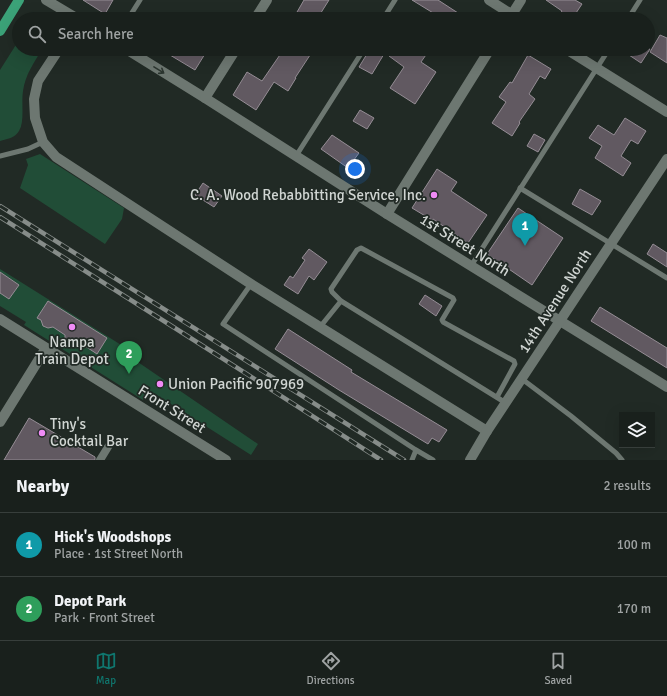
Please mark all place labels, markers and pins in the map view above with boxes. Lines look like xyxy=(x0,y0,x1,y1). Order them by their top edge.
place label: C. A. Wood Rebabbitting Service, Inc. xyxy=(190,186,426,204)
marker: C. A. Wood Rebabbitting Service, Inc. xyxy=(429,190,439,200)
pin: 1 xyxy=(512,213,538,246)
marker: Nampa Train Depot xyxy=(67,322,77,332)
place label: Nampa Train Depot xyxy=(35,333,109,368)
pin: 2 xyxy=(116,341,142,374)
place label: Union Pacific 907969 xyxy=(168,375,304,393)
marker: Union Pacific 907969 xyxy=(155,379,165,389)
place label: Tiny's Cocktail Bar xyxy=(50,415,129,450)
marker: Tiny's Cocktail Bar xyxy=(37,428,47,438)

